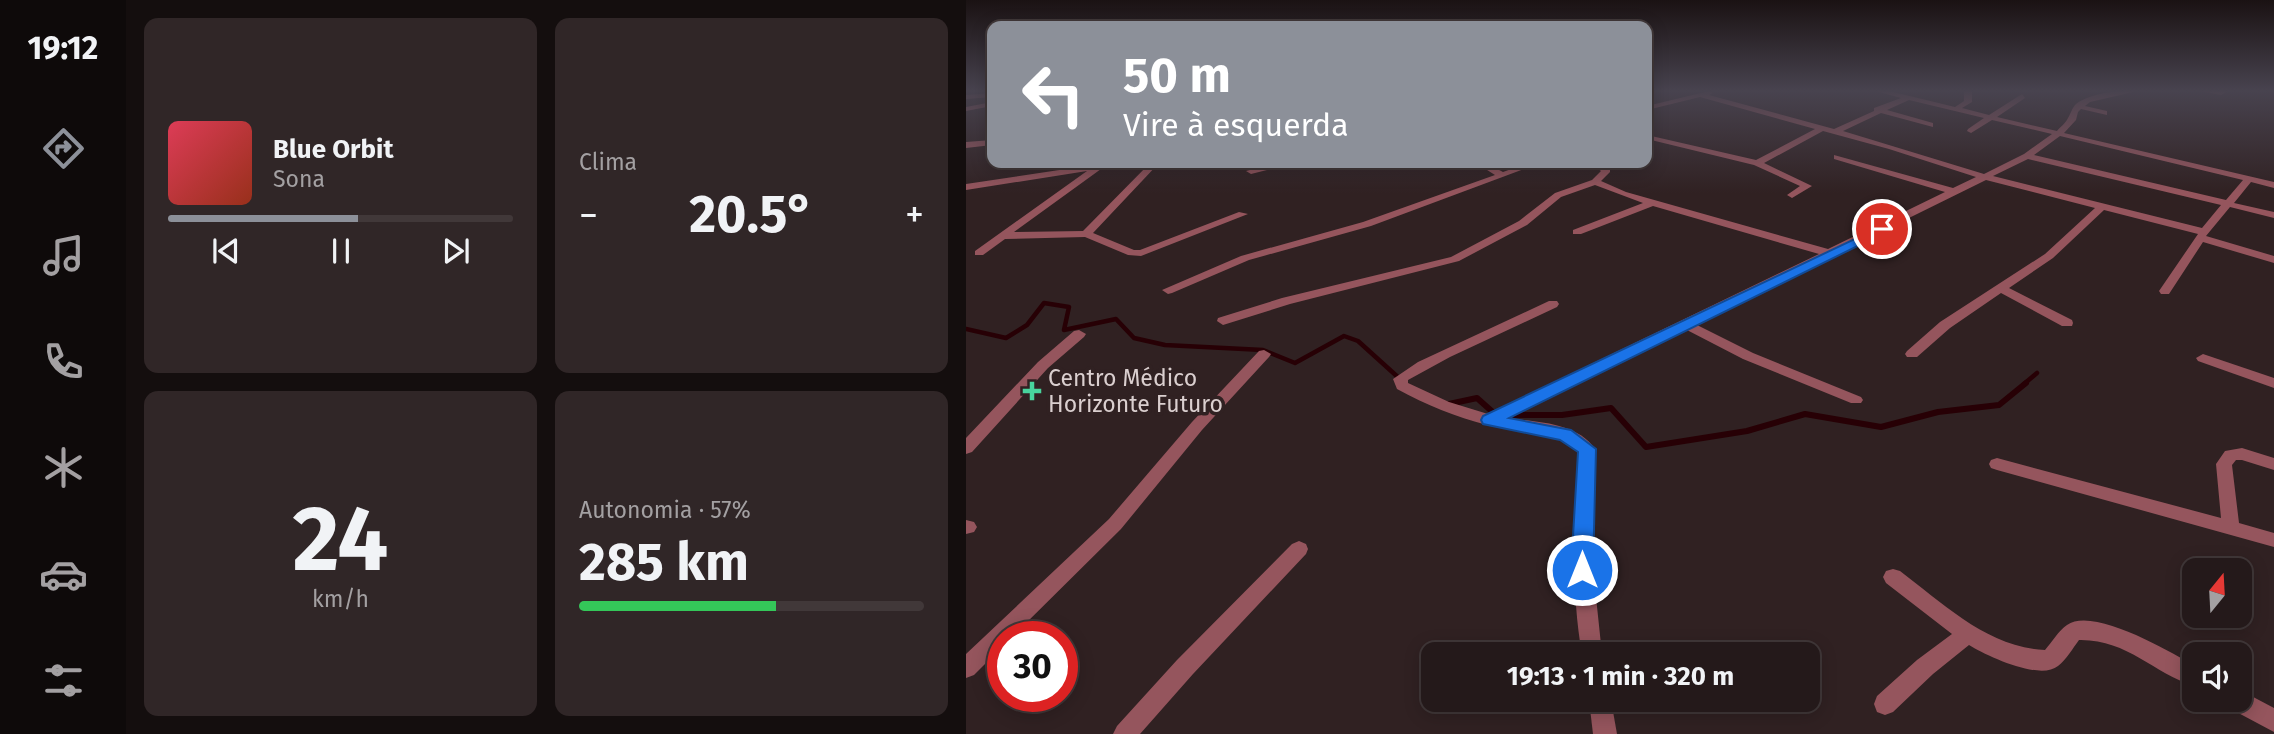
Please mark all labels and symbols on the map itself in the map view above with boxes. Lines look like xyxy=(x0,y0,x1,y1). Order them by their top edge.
pin xyxy=(1852,199,1912,259)
place label: Centro Médico Horizonte Futuro xyxy=(1048,364,1223,418)
marker: Centro Médico Horizonte Futuro xyxy=(1022,381,1042,401)
position arrow xyxy=(1545,533,1619,607)
north arrow xyxy=(2182,558,2252,628)
speed limit sign: 30 xyxy=(987,621,1078,712)

